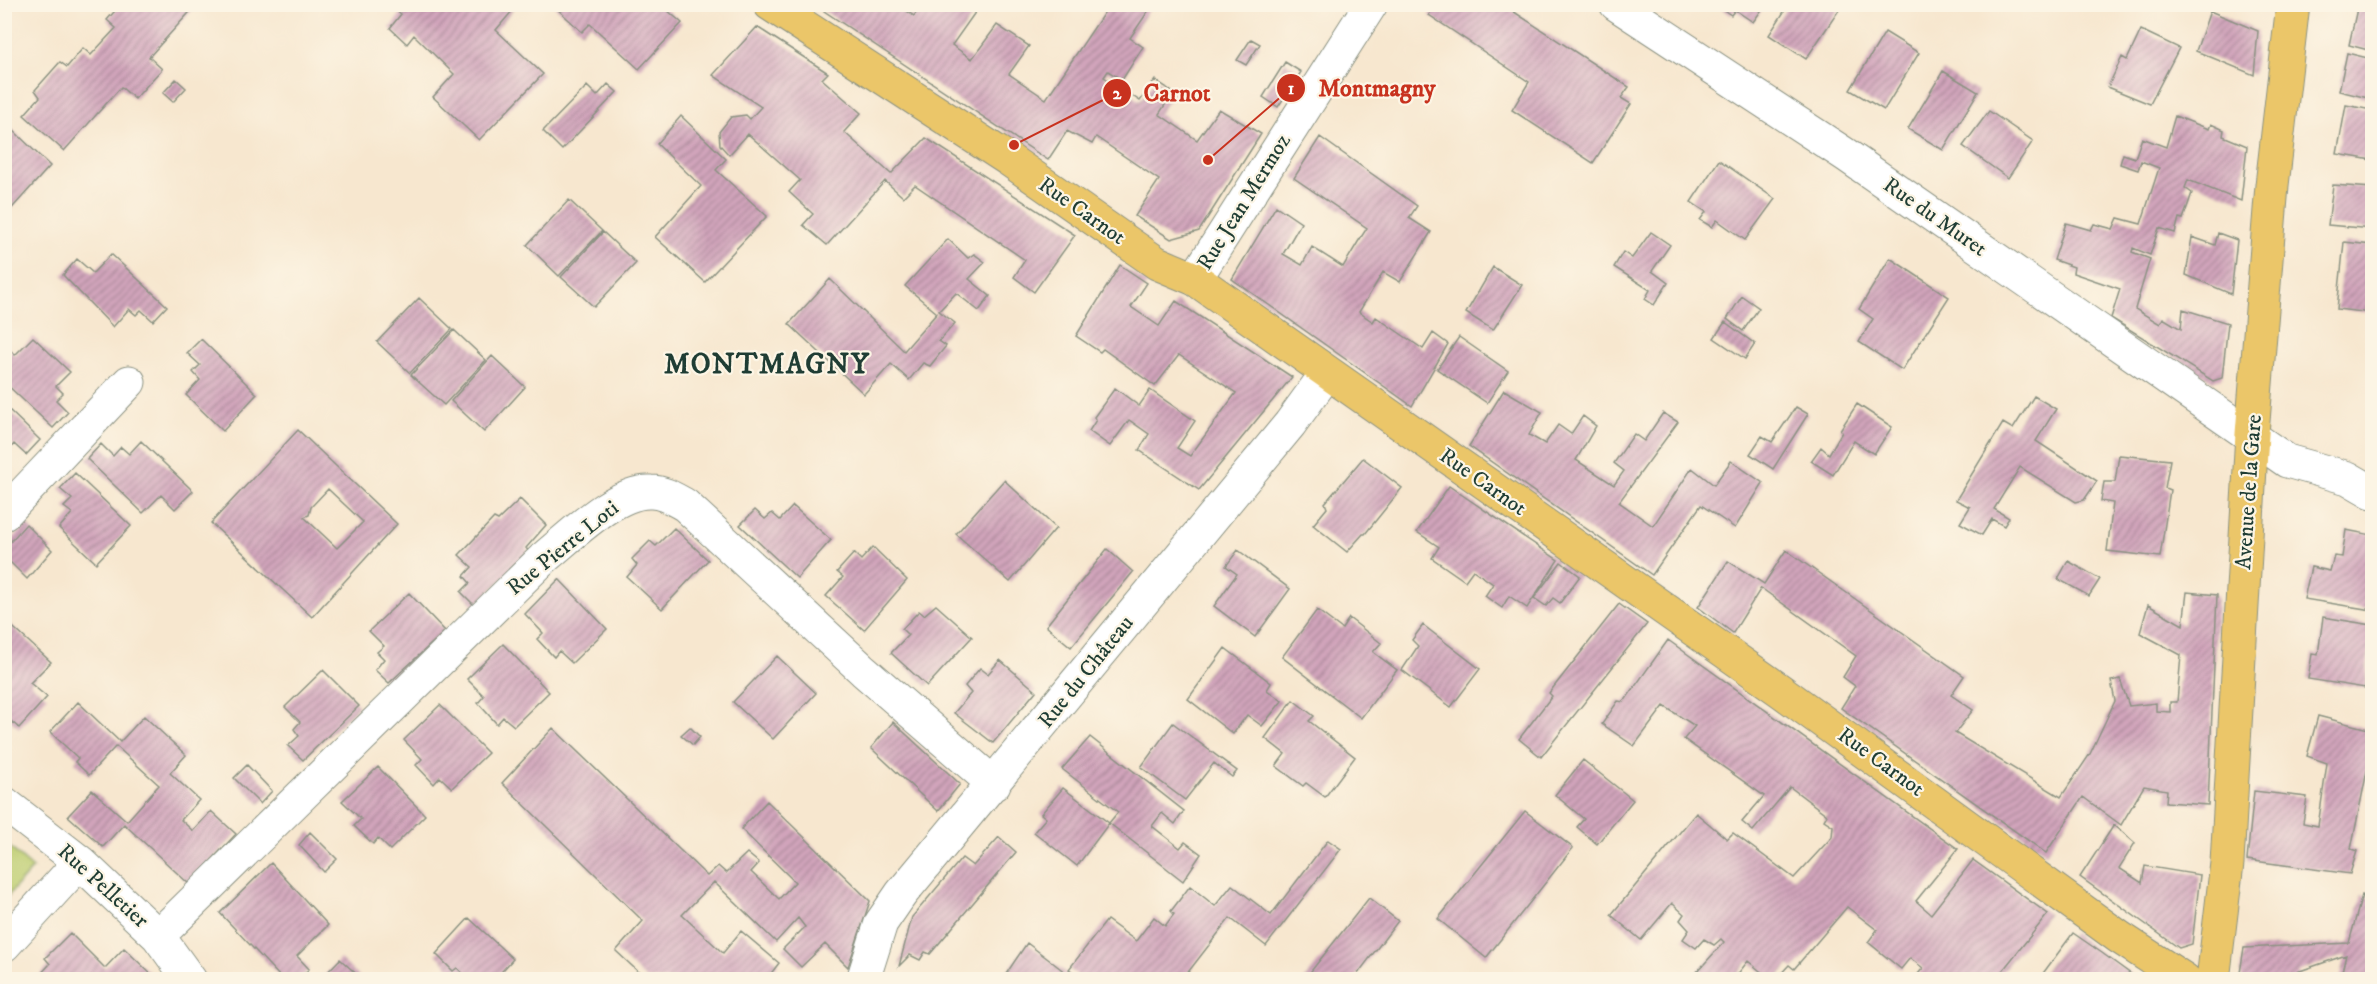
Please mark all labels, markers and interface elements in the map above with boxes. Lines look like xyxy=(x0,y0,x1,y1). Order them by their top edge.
callout: Montmagny xyxy=(1276,67,1447,109)
callout: Carnot xyxy=(1102,72,1223,114)
text: Montmagny xyxy=(1318,74,1436,104)
text: 1 xyxy=(1288,78,1295,100)
text: Carnot xyxy=(1144,79,1211,109)
text: 2 xyxy=(1113,83,1123,105)
street label: Rue Jean Mermoz xyxy=(1191,128,1297,275)
street label: Rue Carnot xyxy=(1033,171,1131,251)
street label: Rue du Muret xyxy=(1878,171,1992,263)
district label: MONTMAGNY xyxy=(664,347,870,382)
street label: Avenue de la Gare xyxy=(2230,413,2268,571)
street label: Rue Carnot xyxy=(1434,442,1532,522)
street label: Rue Pierre Loti xyxy=(502,495,624,601)
street label: Rue du Château xyxy=(1032,610,1140,734)
street label: Rue Carnot xyxy=(1832,722,1930,802)
street label: Rue Pelletier xyxy=(52,838,155,934)

